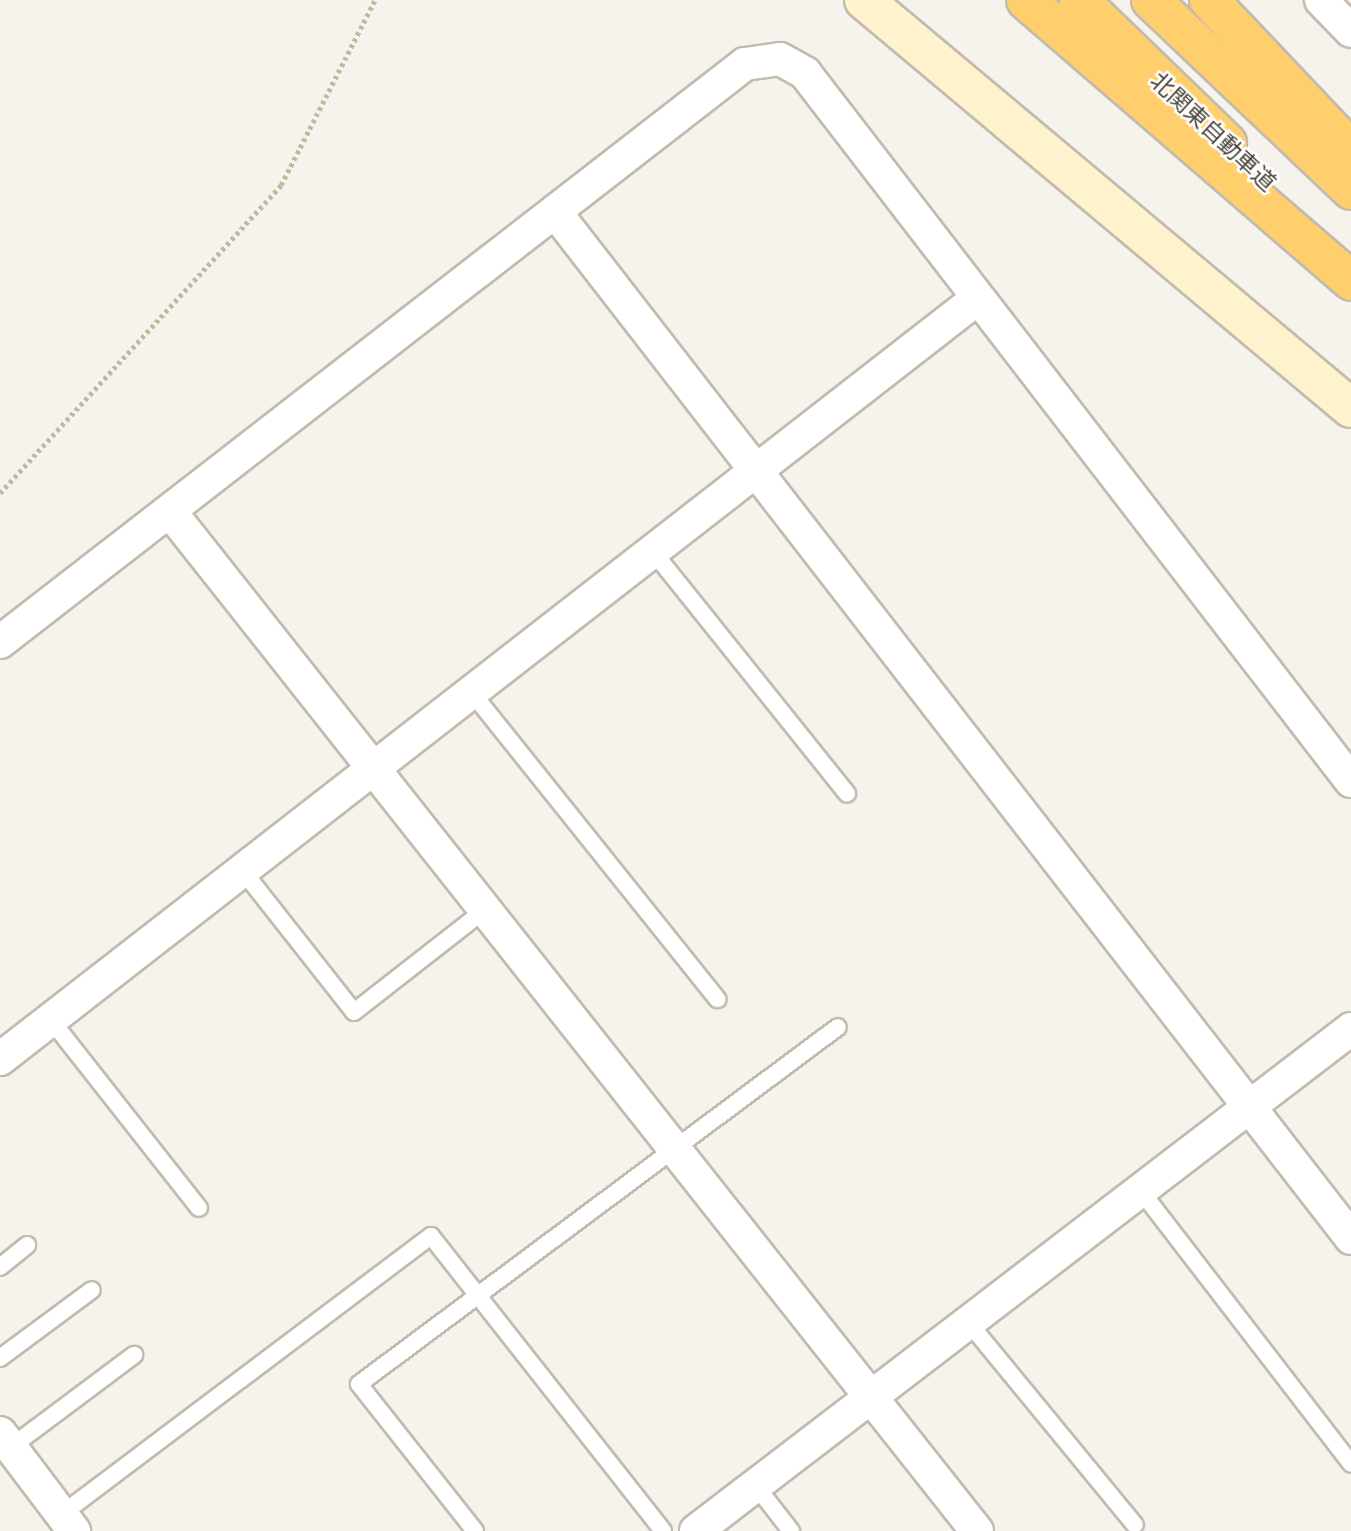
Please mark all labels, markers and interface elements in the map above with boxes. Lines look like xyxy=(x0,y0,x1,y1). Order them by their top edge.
street label: 北関東自動車道 xyxy=(1146,66,1282,196)

